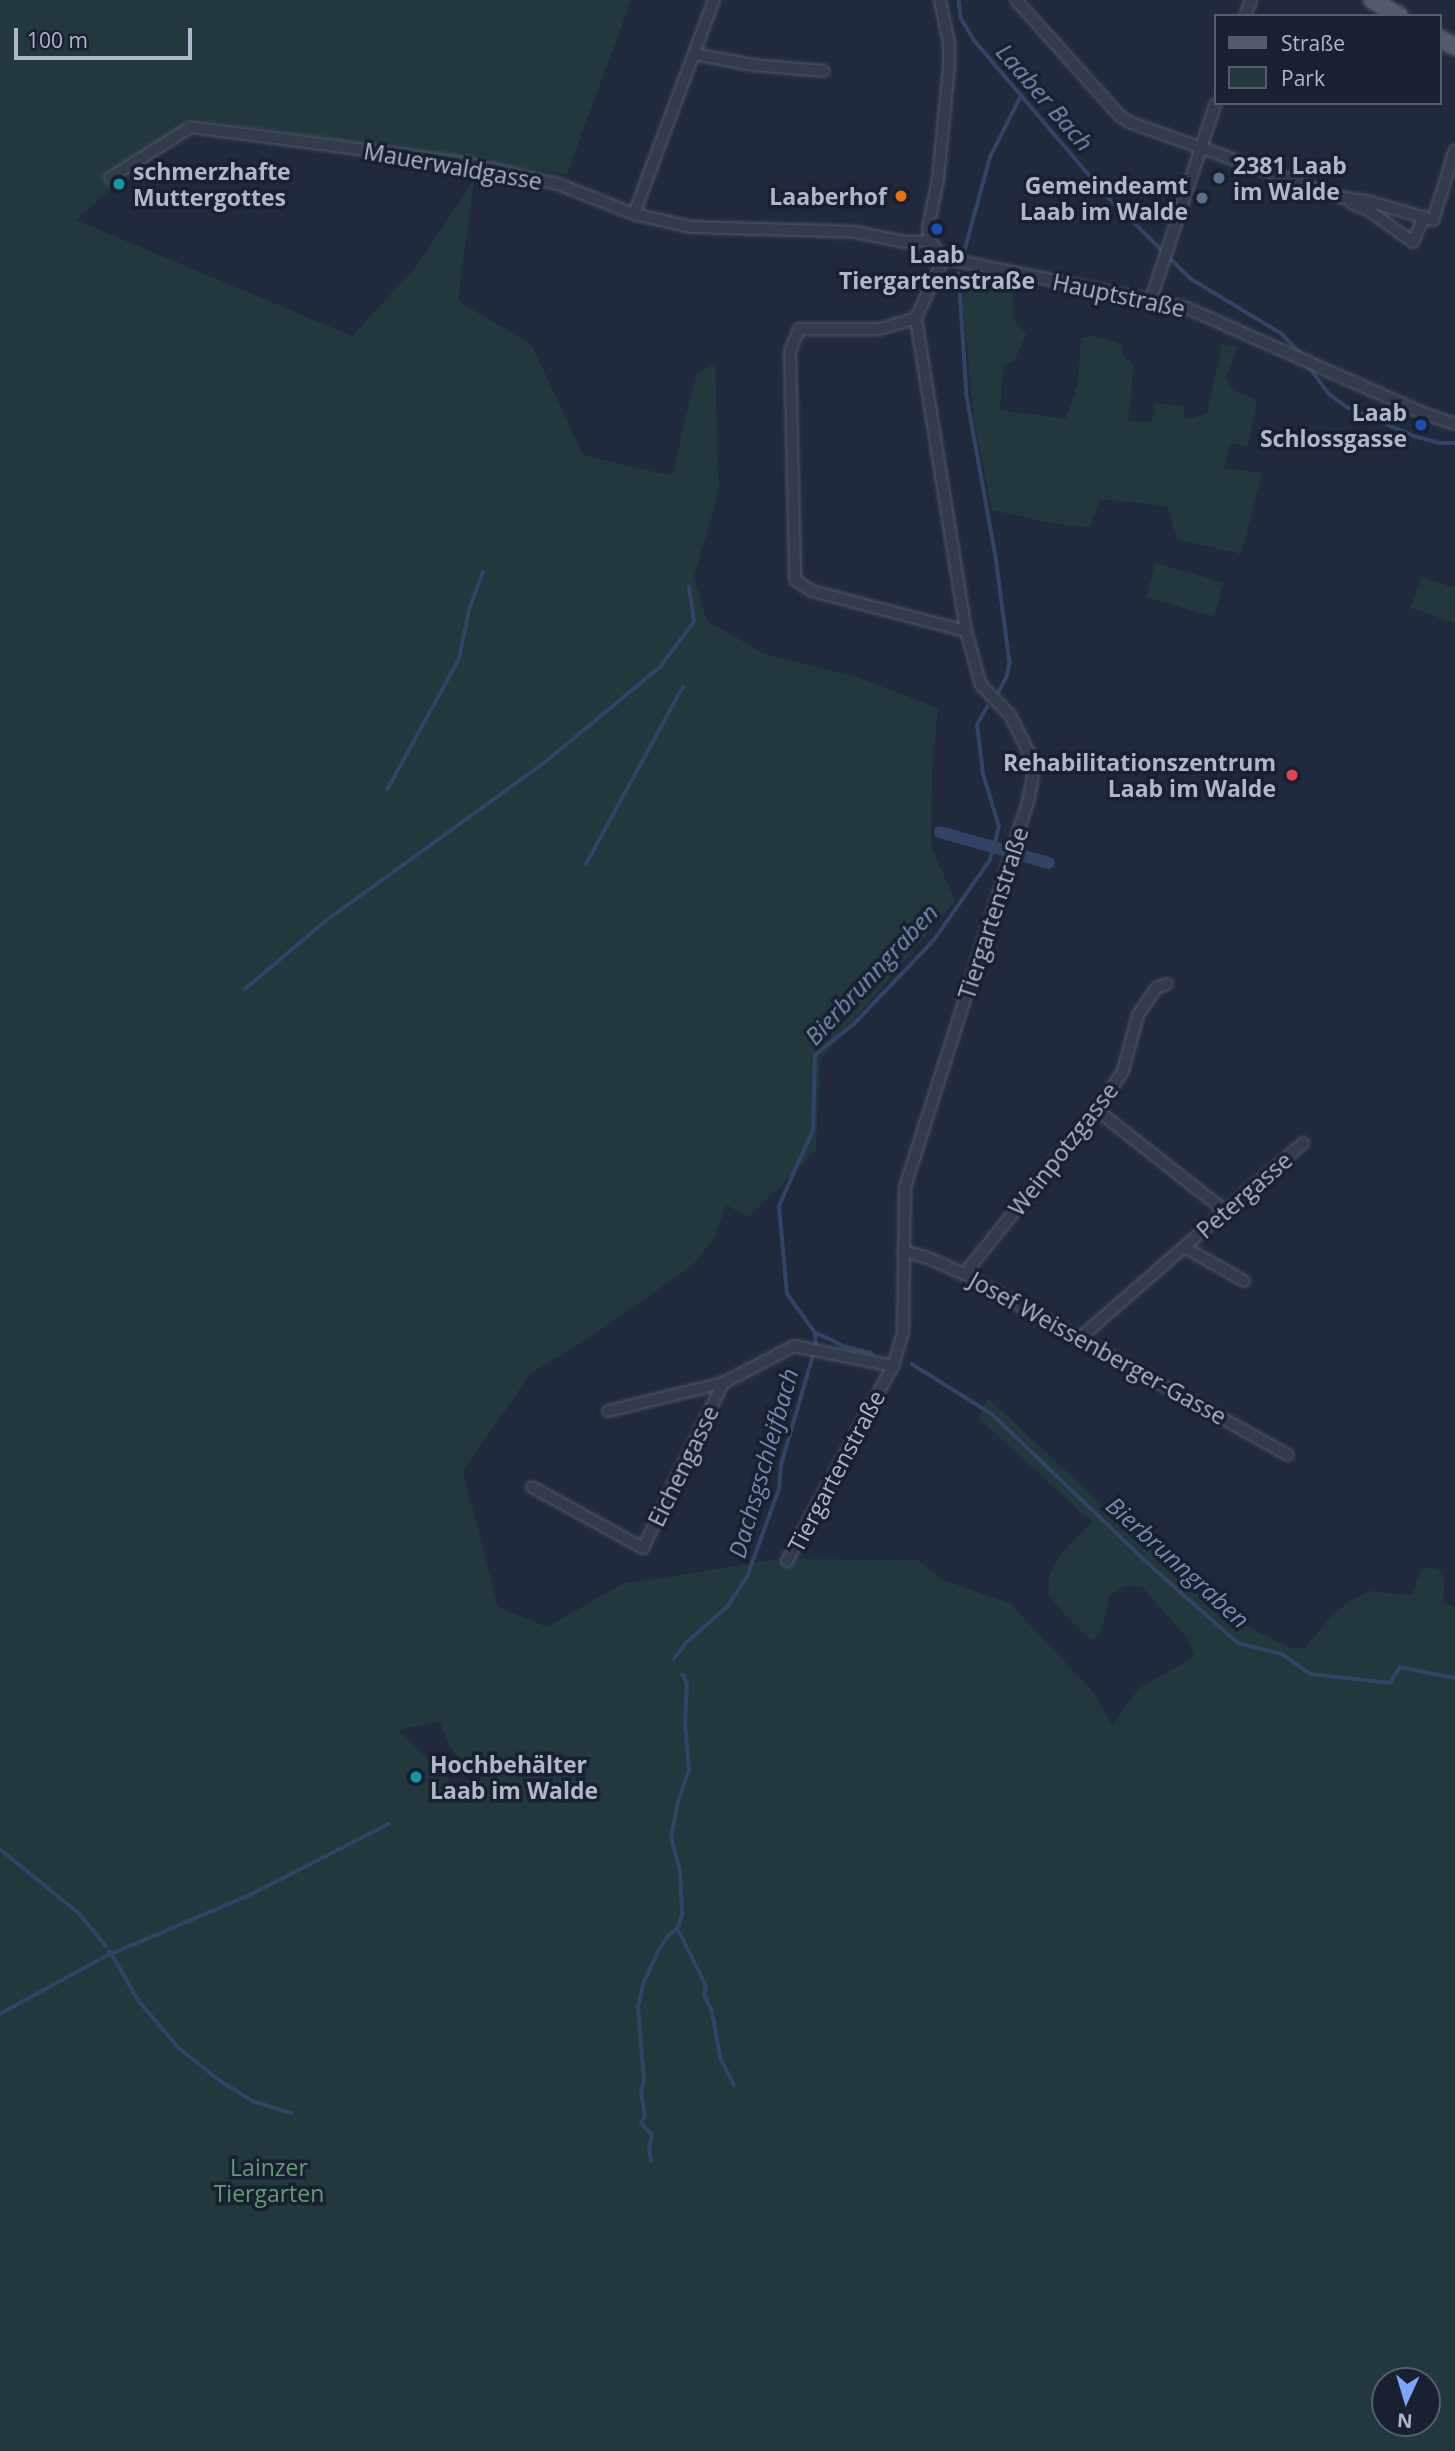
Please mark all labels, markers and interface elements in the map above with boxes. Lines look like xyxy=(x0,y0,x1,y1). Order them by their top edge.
scale bar xyxy=(18,14,196,58)
legend xyxy=(1214,14,1441,105)
text: 100 m xyxy=(27,26,88,54)
text: Straße xyxy=(1281,29,1345,57)
water label: Laaber Bach xyxy=(991,37,1099,157)
text: Park xyxy=(1281,64,1325,92)
street label: Mauerwaldgasse xyxy=(362,137,544,195)
place label: 2381 Laab im Walde xyxy=(1233,151,1347,205)
place label: schmerzhafte Muttergottes xyxy=(133,157,291,211)
marker: 2381 Laab im Walde xyxy=(1211,170,1227,186)
place label: Gemeindeamt Laab im Walde xyxy=(1020,171,1188,225)
marker: schmerzhafte Muttergottes xyxy=(111,176,127,192)
place label: Laaberhof xyxy=(769,182,887,210)
marker: Laaberhof xyxy=(893,188,909,204)
marker: Gemeindeamt Laab im Walde xyxy=(1194,190,1210,206)
marker: Laab Tiergartenstraße xyxy=(929,221,945,237)
place label: Laab Tiergartenstraße xyxy=(839,240,1035,294)
street label: Hauptstraße xyxy=(1050,268,1188,322)
place label: Laab Schlossgasse xyxy=(1260,398,1407,452)
marker: Laab Schlossgasse xyxy=(1413,417,1429,433)
place label: Rehabilitationszentrum Laab im Walde xyxy=(1003,748,1276,802)
marker: Rehabilitationszentrum Laab im Walde xyxy=(1282,765,1302,785)
street label: Tiergartenstraße xyxy=(952,823,1034,1003)
water label: Bierbrunngraben xyxy=(798,898,944,1050)
street label: Weinpotzgasse xyxy=(1003,1077,1123,1221)
street label: Petergasse xyxy=(1191,1146,1297,1244)
street label: Josef Weissenberger-Gasse xyxy=(965,1266,1231,1430)
water label: Dachsgschleifbach xyxy=(722,1365,804,1561)
street label: Tiergartenstraße xyxy=(782,1385,890,1557)
street label: Eichengasse xyxy=(642,1401,724,1531)
water label: Bierbrunngraben xyxy=(1101,1490,1255,1634)
place label: Hochbehälter Laab im Walde xyxy=(430,1750,598,1804)
marker: Hochbehälter Laab im Walde xyxy=(408,1769,424,1785)
park label: Lainzer Tiergarten xyxy=(214,2153,324,2207)
north arrow xyxy=(1371,2367,1441,2437)
text: N xyxy=(1396,2407,1413,2434)

